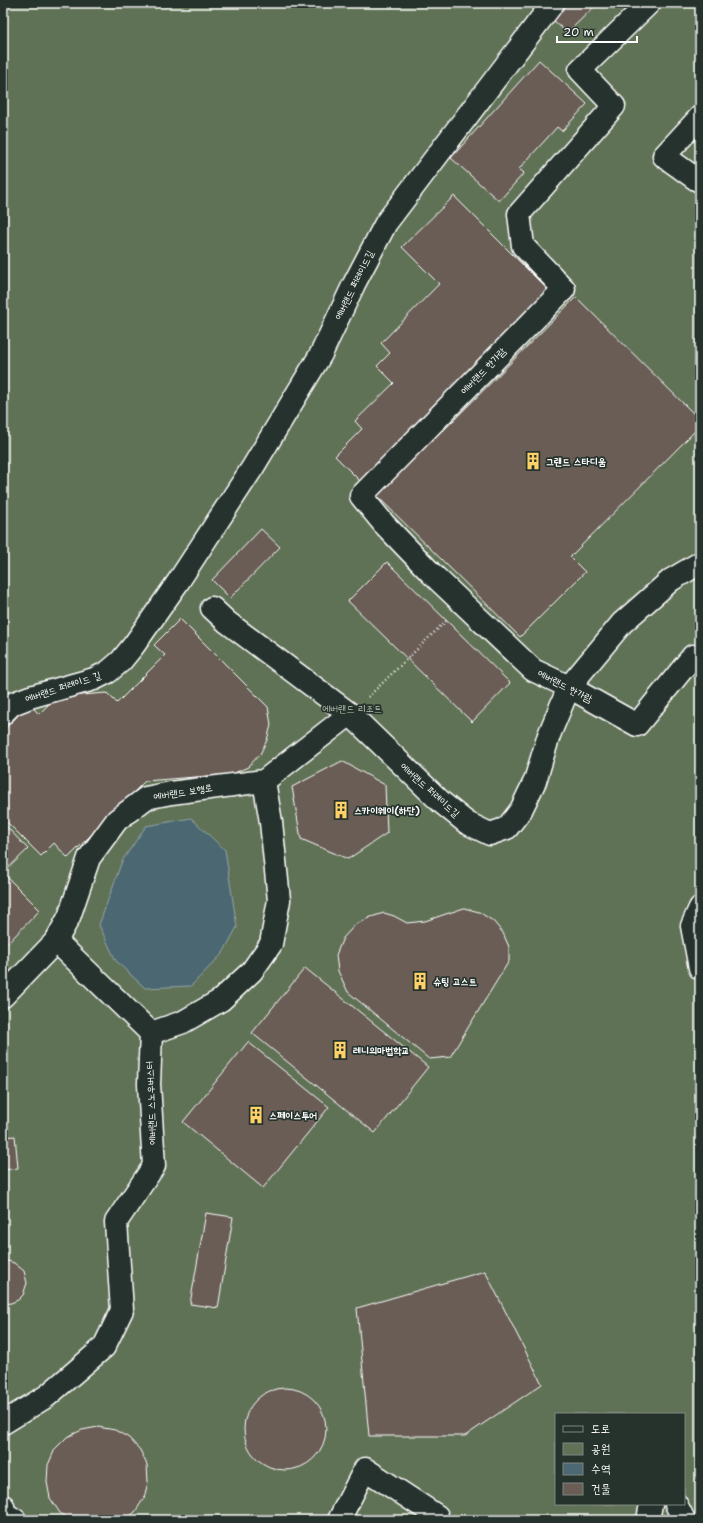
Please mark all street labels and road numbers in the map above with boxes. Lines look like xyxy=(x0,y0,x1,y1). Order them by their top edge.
street label: 에버랜드 퍼레이드길 xyxy=(332,248,376,322)
street label: 에버랜드 한가람 xyxy=(458,345,508,397)
street label: 에버랜드 한가람 xyxy=(535,667,595,705)
street label: 에버랜드 퍼레이드 길 xyxy=(23,669,103,705)
street label: 에버랜드 퍼레이드길 xyxy=(397,760,463,820)
street label: 에버랜드 보행로 xyxy=(152,781,214,803)
street label: 에버랜드 스노우버스터 xyxy=(143,1061,159,1145)

